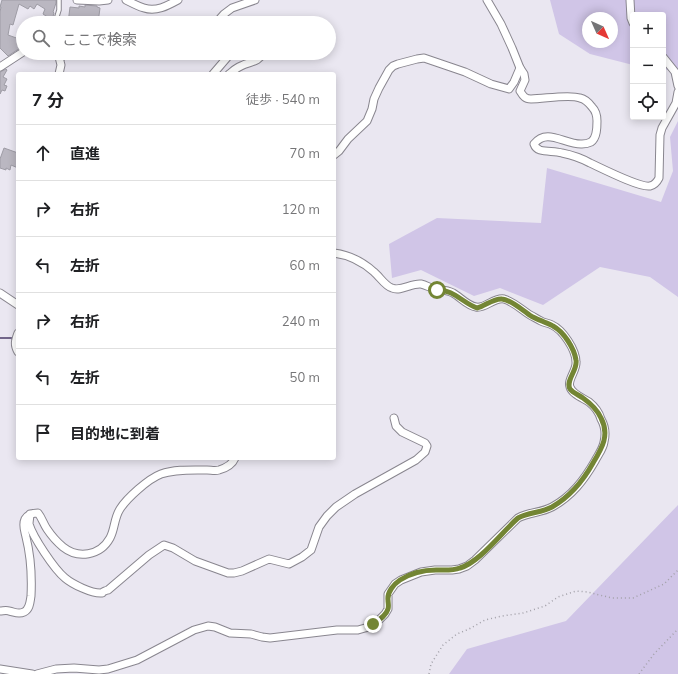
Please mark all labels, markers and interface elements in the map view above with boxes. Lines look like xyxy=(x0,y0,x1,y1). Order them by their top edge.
north arrow xyxy=(582,12,618,48)
map controls xyxy=(630,12,666,120)
button: + xyxy=(630,12,666,48)
search box xyxy=(16,16,336,60)
icon: search xyxy=(30,27,52,49)
text: ここで検索 xyxy=(62,30,137,49)
button: − xyxy=(630,48,666,84)
button: locate xyxy=(630,84,666,120)
text: 7 分 xyxy=(32,89,64,110)
text: 徒歩 · 540 m xyxy=(246,91,320,107)
icon: ahead xyxy=(32,142,54,164)
text: 直進 xyxy=(70,144,100,163)
text: 70 m xyxy=(290,145,320,161)
icon: right xyxy=(32,198,54,220)
text: 右折 xyxy=(70,200,100,219)
text: 120 m xyxy=(282,201,320,217)
icon: left xyxy=(32,254,54,276)
text: 左折 xyxy=(70,256,100,275)
text: 60 m xyxy=(290,257,320,273)
route start xyxy=(428,281,446,299)
icon: right xyxy=(32,310,54,332)
text: 右折 xyxy=(70,312,100,331)
text: 240 m xyxy=(282,313,320,329)
icon: left xyxy=(32,366,54,388)
text: 左折 xyxy=(70,368,100,387)
text: 50 m xyxy=(290,369,320,385)
icon: arrive xyxy=(32,422,54,444)
text: 目的地に到着 xyxy=(70,424,160,443)
route end xyxy=(364,615,382,633)

